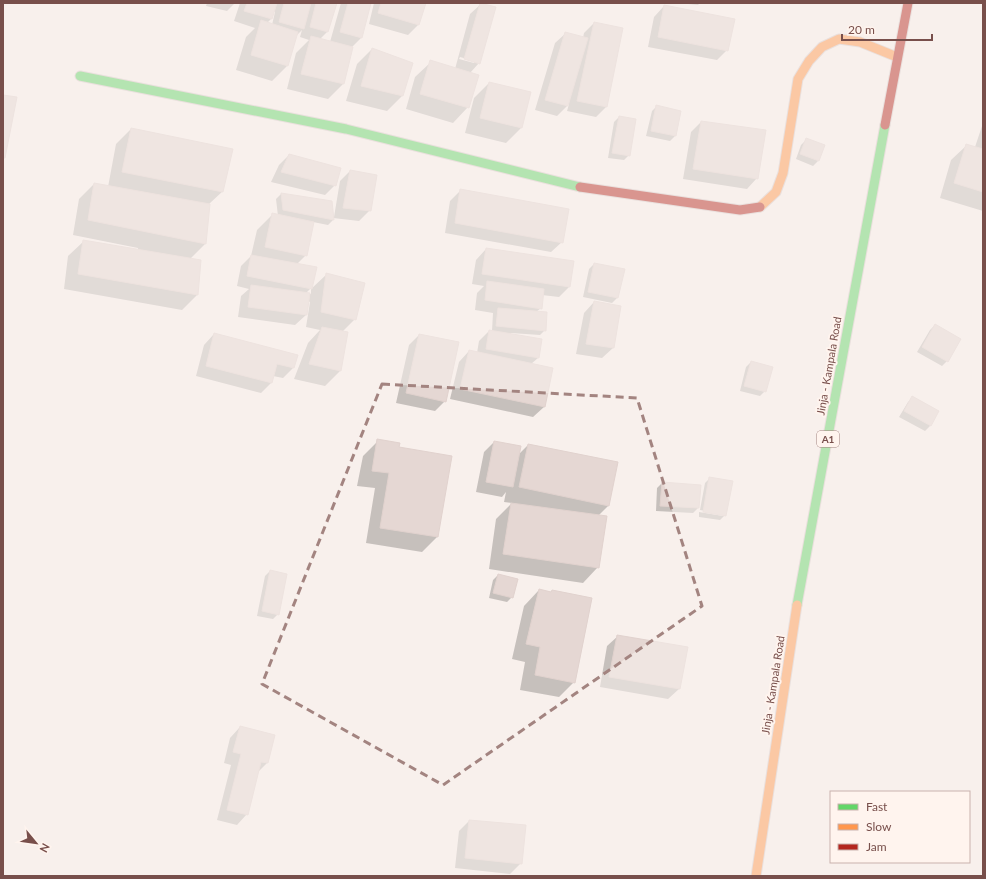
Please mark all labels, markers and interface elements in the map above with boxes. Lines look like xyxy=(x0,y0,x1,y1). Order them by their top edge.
scale bar xyxy=(842,16,932,42)
text: 20 m xyxy=(848,22,875,37)
street label: Jinja - Kampala Road xyxy=(813,316,844,416)
road number: A1 xyxy=(817,431,839,447)
street label: Jinja - Kampala Road xyxy=(758,635,787,735)
legend xyxy=(830,791,970,863)
text: Fast xyxy=(866,799,888,814)
text: Slow xyxy=(866,819,892,834)
north arrow xyxy=(16,823,56,863)
text: Jam xyxy=(866,839,887,854)
text: N xyxy=(37,841,53,855)

